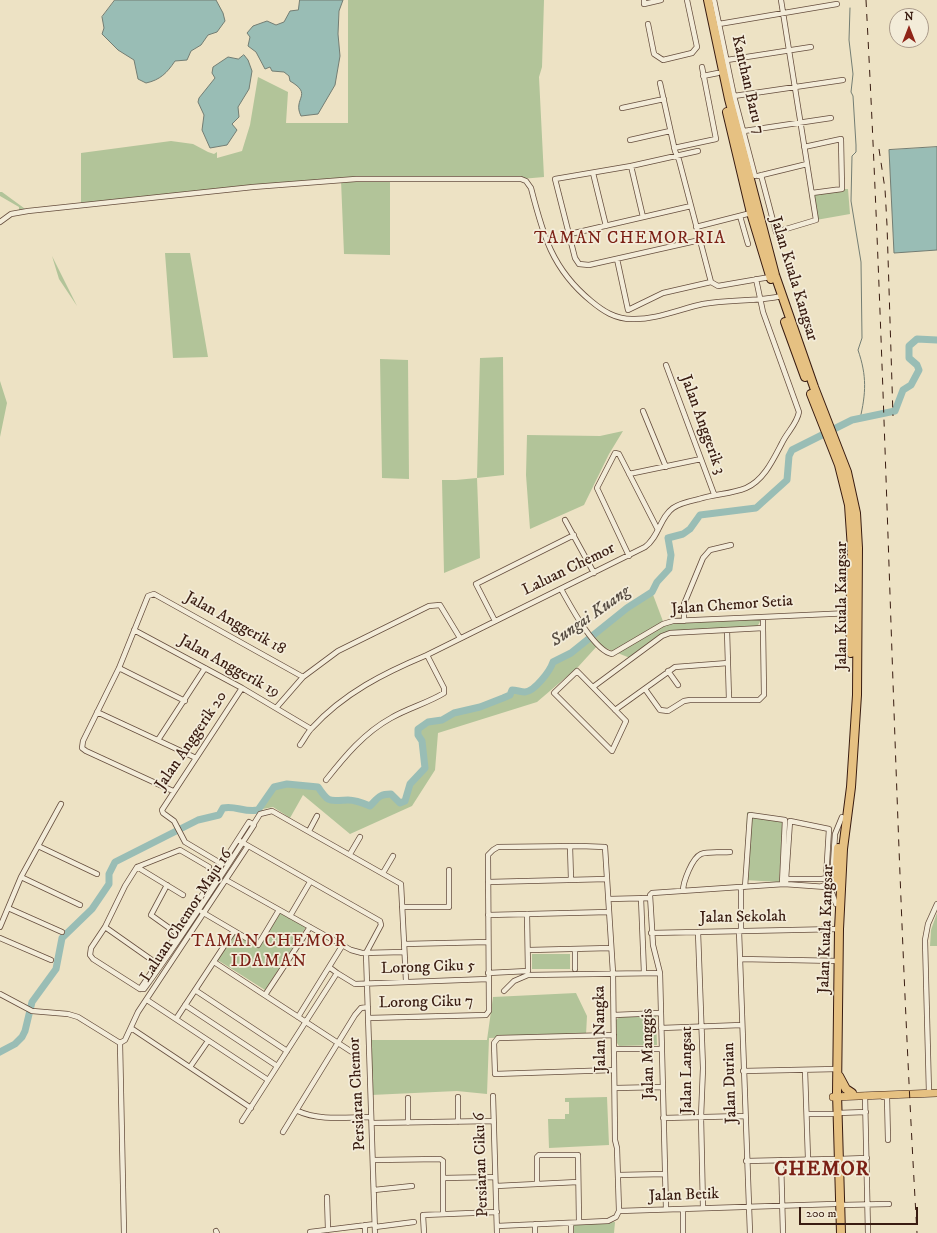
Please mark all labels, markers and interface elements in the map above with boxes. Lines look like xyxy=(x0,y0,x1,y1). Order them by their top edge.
north arrow xyxy=(889,8,929,48)
text: N xyxy=(904,10,914,24)
street label: Kanthan Baru 7 xyxy=(726,34,768,136)
street label: Jalan Kuala Kangsar xyxy=(765,214,821,344)
district label: TAMAN CHEMOR RIA xyxy=(534,229,726,249)
street label: Jalan Anggerik 3 xyxy=(675,373,729,477)
street label: Laluan Chemor xyxy=(520,539,618,601)
street label: Jalan Kuala Kangsar xyxy=(833,541,853,671)
water label: Sungai Kuang xyxy=(547,582,635,652)
street label: Jalan Anggerik 18 xyxy=(181,588,289,660)
street label: Jalan Chemor Setia xyxy=(670,592,794,620)
street label: Jalan Anggerik 19 xyxy=(175,631,283,703)
street label: Jalan Anggerik 20 xyxy=(152,688,232,794)
street label: Laluan Chemor Maju 16 xyxy=(137,846,237,986)
street label: Jalan Kuala Kangsar xyxy=(815,864,839,994)
street label: Jalan Sekolah xyxy=(699,908,787,928)
district label: TAMAN CHEMOR IDAMAN xyxy=(191,932,347,972)
street label: Lorong Ciku 5 xyxy=(381,957,475,979)
street label: Jalan Nangka xyxy=(591,986,611,1072)
street label: Lorong Ciku 7 xyxy=(378,993,474,1013)
street label: Jalan Manggis xyxy=(639,1008,659,1100)
street label: Jalan Langsat xyxy=(678,1026,698,1114)
street label: Persiaran Chemor xyxy=(345,1037,371,1151)
street label: Jalan Durian xyxy=(720,1042,742,1124)
street label: Persiaran Ciku 6 xyxy=(471,1112,493,1218)
district label: CHEMOR xyxy=(774,1159,870,1183)
street label: Jalan Betik xyxy=(649,1185,719,1207)
scale bar xyxy=(801,1199,920,1225)
text: 200 m xyxy=(806,1206,836,1221)

